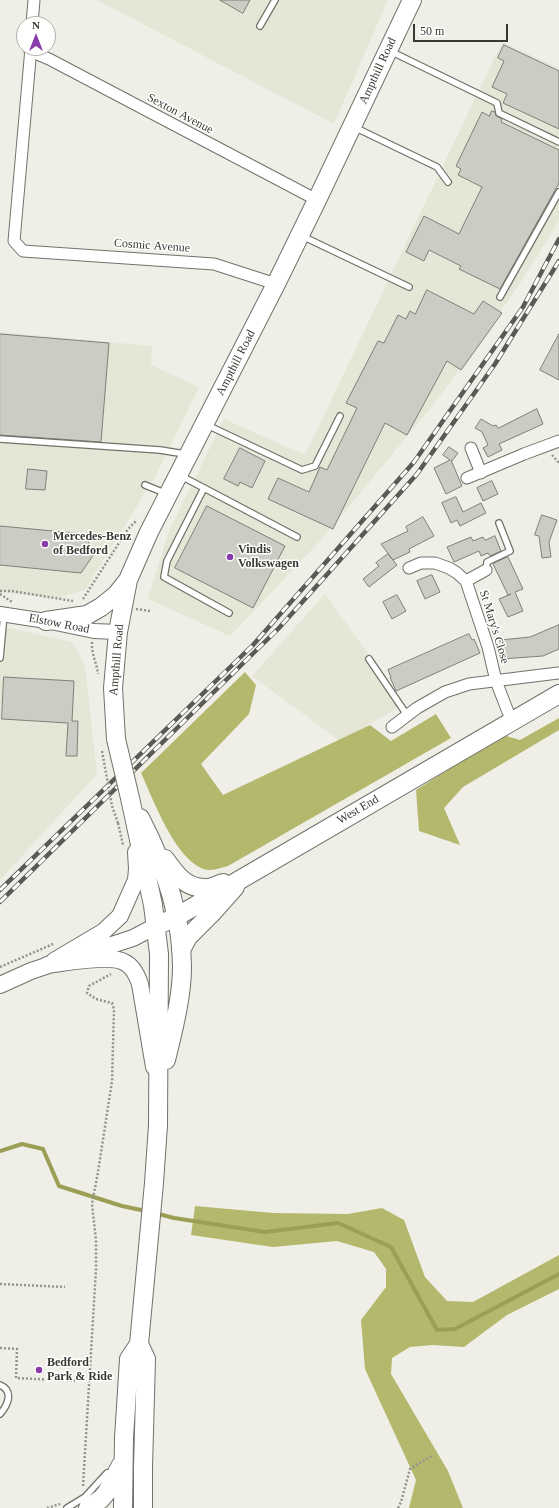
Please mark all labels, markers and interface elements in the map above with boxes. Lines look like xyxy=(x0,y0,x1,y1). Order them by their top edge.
north arrow xyxy=(16,16,56,56)
scale bar xyxy=(415,16,510,42)
text: N xyxy=(32,19,40,31)
text: 50 m xyxy=(420,24,444,38)
street label: Ampthill Road xyxy=(356,35,400,107)
street label: Sexton Avenue xyxy=(144,91,216,137)
street label: Cosmic Avenue xyxy=(114,236,190,256)
street label: Ampthill Road xyxy=(213,328,259,398)
place label: Mercedes-Benz of Bedford xyxy=(53,530,131,558)
marker: Mercedes-Benz of Bedford xyxy=(40,539,50,549)
place label: Vindis Volkswagen xyxy=(238,543,299,571)
marker: Vindis Volkswagen xyxy=(225,552,235,562)
street label: St Mary's Close xyxy=(476,588,512,666)
street label: Elstow Road xyxy=(27,611,91,637)
street label: Ampthill Road xyxy=(107,624,127,696)
street label: West End xyxy=(334,792,382,828)
place label: Bedford Park & Ride xyxy=(47,1356,112,1384)
marker: Bedford Park & Ride xyxy=(34,1365,44,1375)

